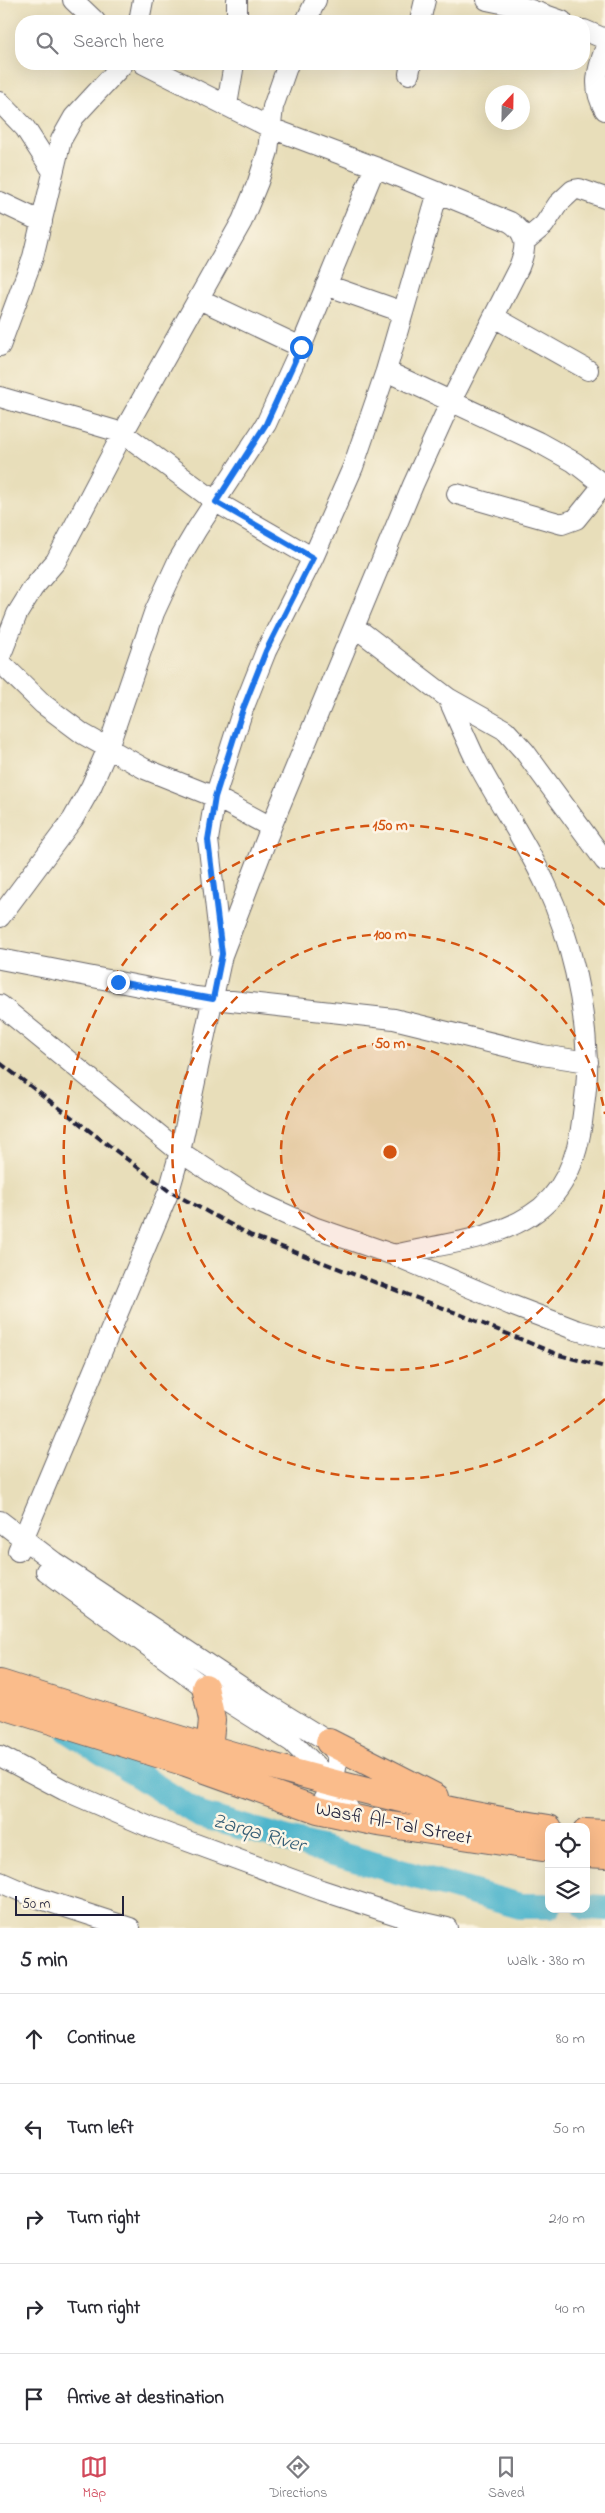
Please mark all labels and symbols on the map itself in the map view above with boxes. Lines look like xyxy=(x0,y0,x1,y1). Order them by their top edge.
north arrow xyxy=(485,85,530,130)
route start xyxy=(290,336,313,359)
text: 150 m xyxy=(372,815,408,837)
text: 100 m xyxy=(373,924,407,946)
route end xyxy=(107,971,130,994)
text: 50 m xyxy=(375,1033,406,1055)
centre of rings xyxy=(381,1143,399,1161)
street label: Wasfi Al-Tal Street xyxy=(313,1795,474,1854)
water label: Zarqa River xyxy=(209,1806,311,1862)
scale bar xyxy=(15,1893,124,1916)

